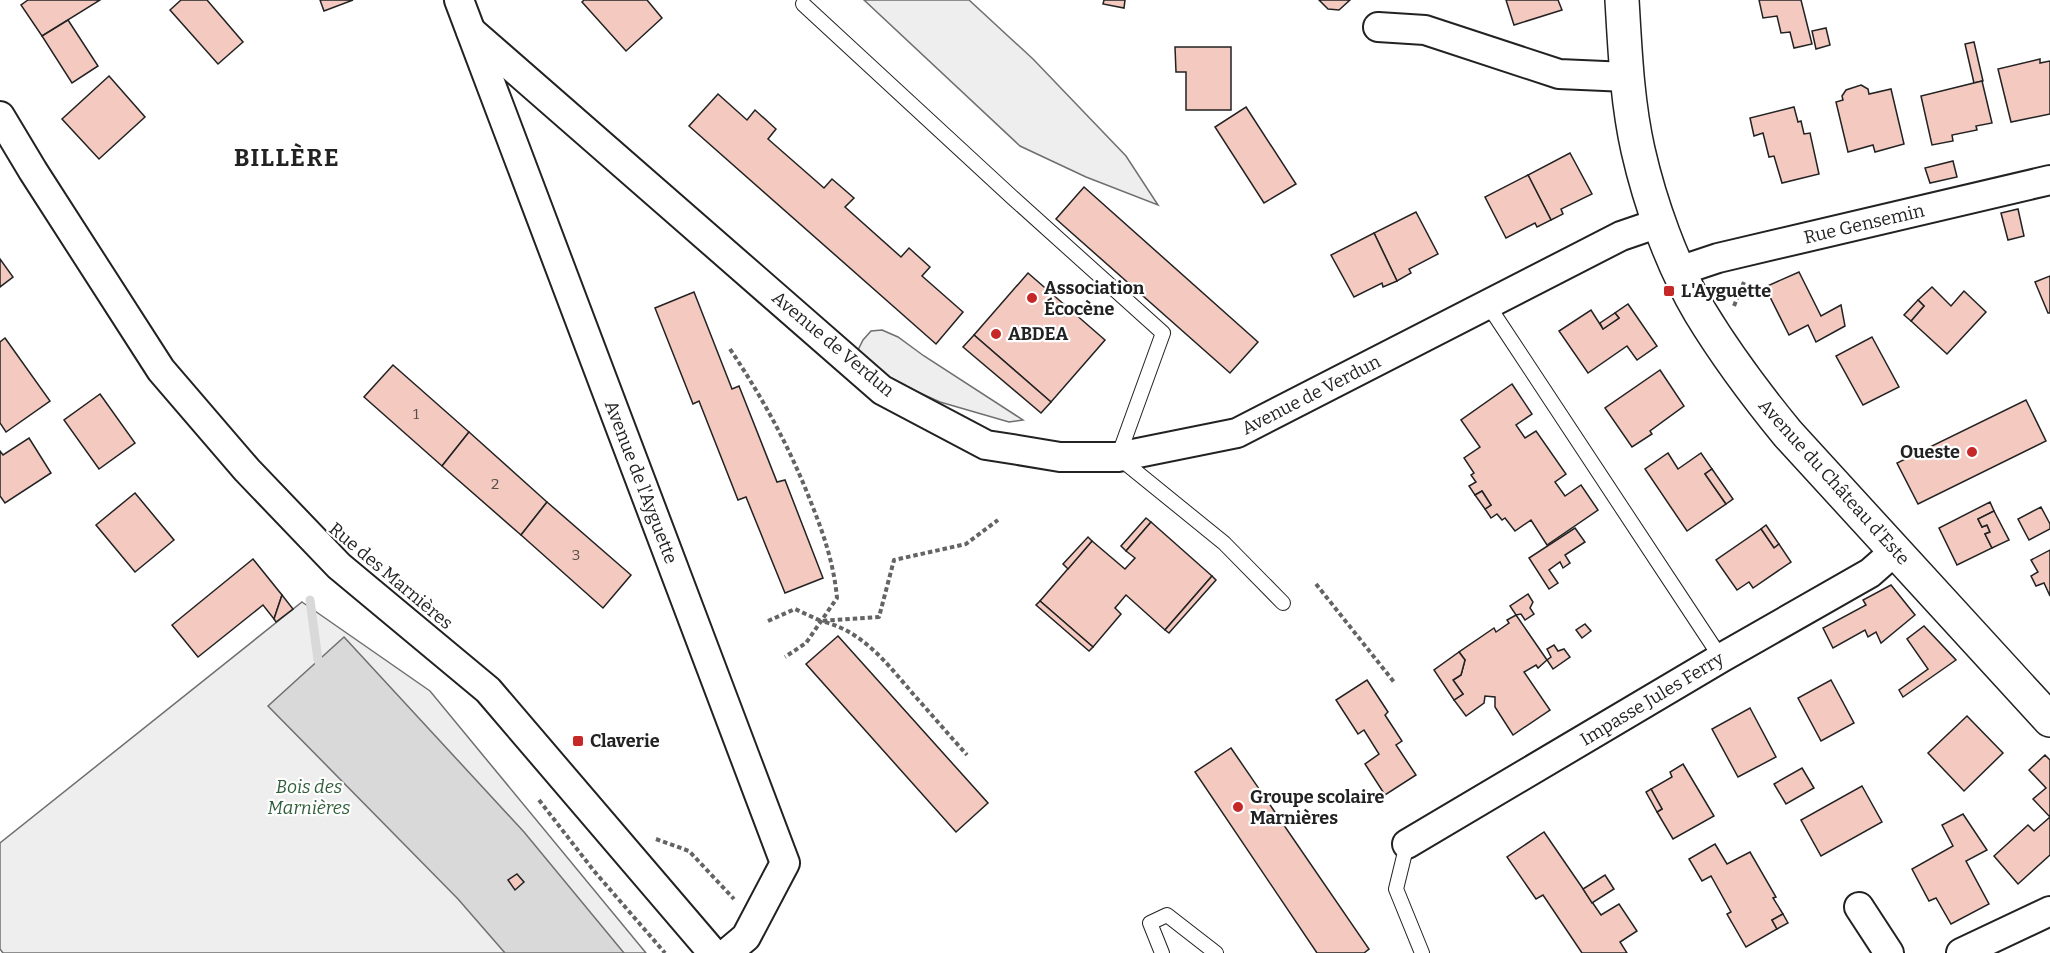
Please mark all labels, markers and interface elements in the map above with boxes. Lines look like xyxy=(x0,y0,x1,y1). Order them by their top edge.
district label: BILLÈRE xyxy=(234,142,340,172)
street label: Rue Gensemin xyxy=(1802,199,1927,249)
place label: Association Écocène xyxy=(1044,277,1145,320)
place label: L'Ayguette xyxy=(1681,280,1771,302)
marker: L'Ayguette xyxy=(1662,284,1676,298)
street label: Avenue de Verdun xyxy=(767,286,899,402)
marker: Association Écocène xyxy=(1025,291,1039,305)
place label: ABDEA xyxy=(1008,323,1068,345)
marker: ABDEA xyxy=(989,327,1003,341)
street label: Avenue de Verdun xyxy=(1238,350,1385,439)
street label: Avenue du Château d'Este xyxy=(1754,395,1914,569)
street label: Avenue de l'Ayguette xyxy=(600,397,682,567)
house number: 1 xyxy=(413,405,419,423)
place label: Oueste xyxy=(1900,441,1960,463)
marker: Oueste xyxy=(1965,445,1979,459)
house number: 2 xyxy=(491,475,499,493)
street label: Rue des Marnières xyxy=(325,518,457,634)
house number: 3 xyxy=(572,546,580,564)
street label: Impasse Jules Ferry xyxy=(1576,647,1728,751)
place label: Claverie xyxy=(590,730,660,752)
marker: Claverie xyxy=(571,734,585,748)
park label: Bois des Marnières xyxy=(268,776,351,819)
place label: Groupe scolaire Marnières xyxy=(1250,786,1385,829)
marker: Groupe scolaire Marnières xyxy=(1231,800,1245,814)

